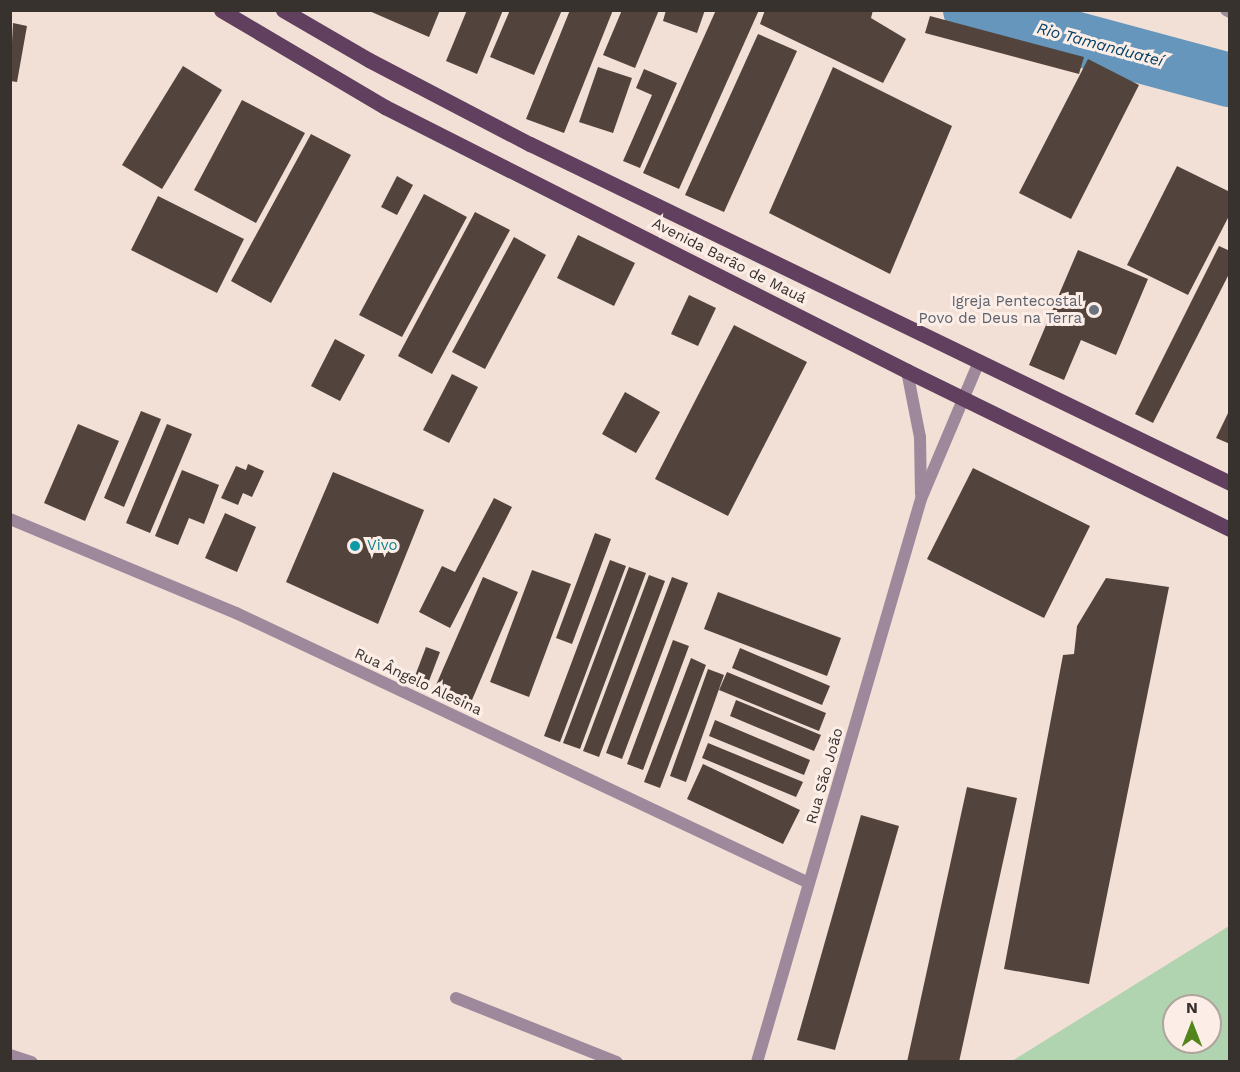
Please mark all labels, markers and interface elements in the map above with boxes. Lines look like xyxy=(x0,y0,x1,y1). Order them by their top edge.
water label: Rio Tamanduateí xyxy=(1035,19,1165,71)
street label: Avenida Barão de Mauá xyxy=(649,214,809,308)
place label: Igreja Pentecostal Povo de Deus na Terra xyxy=(918,292,1082,327)
marker: Igreja Pentecostal Povo de Deus na Terra xyxy=(1087,303,1101,317)
place label: Vivo xyxy=(367,537,398,555)
marker: Vivo xyxy=(348,539,362,553)
street label: Rua Ângelo Alesina xyxy=(351,644,485,720)
street label: Rua São João xyxy=(803,726,847,826)
north arrow xyxy=(1162,994,1222,1054)
text: N xyxy=(1186,998,1198,1017)

